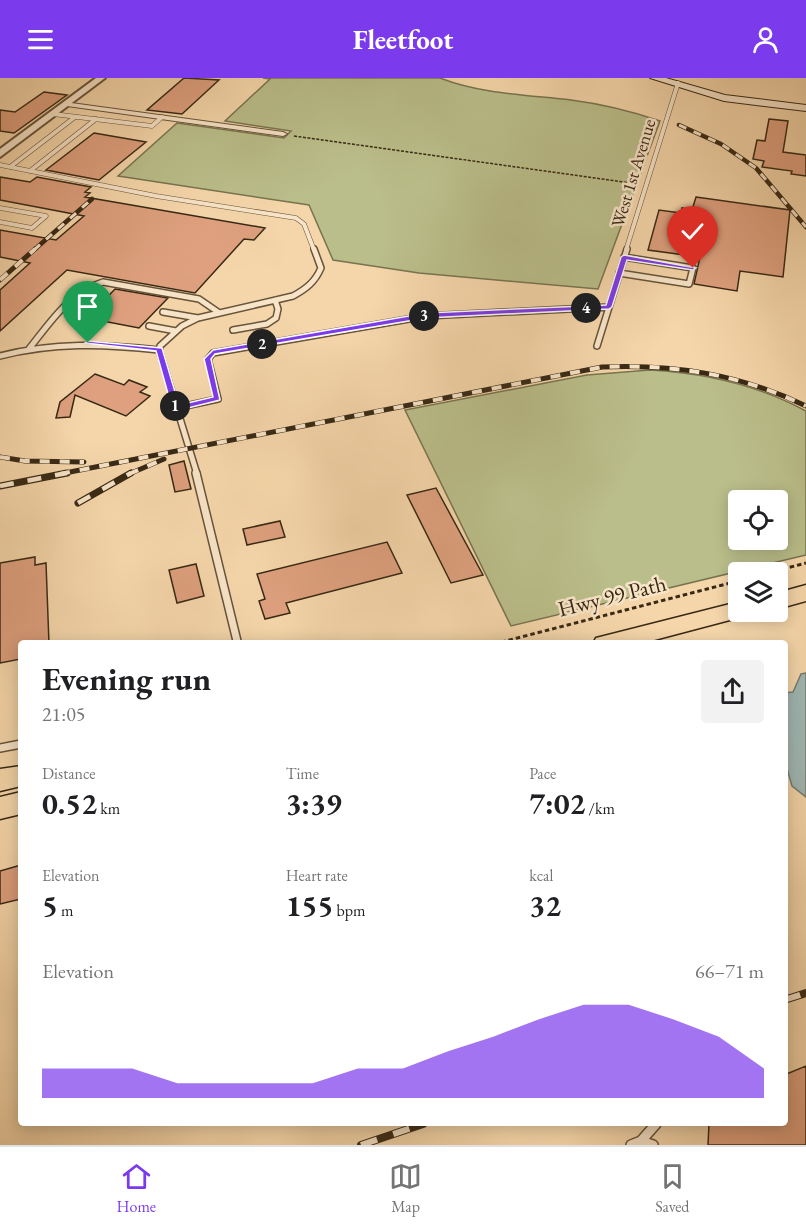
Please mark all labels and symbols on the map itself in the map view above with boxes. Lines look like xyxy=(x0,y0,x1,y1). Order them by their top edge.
street label: West 1st Avenue xyxy=(606,116,660,230)
pin xyxy=(667,206,718,268)
pin xyxy=(62,281,113,343)
pin: 4 xyxy=(571,293,601,323)
pin: 3 xyxy=(409,301,439,331)
pin: 2 xyxy=(247,329,277,359)
pin: 1 xyxy=(160,391,190,421)
street label: Hwy 99 Path xyxy=(555,569,669,623)

